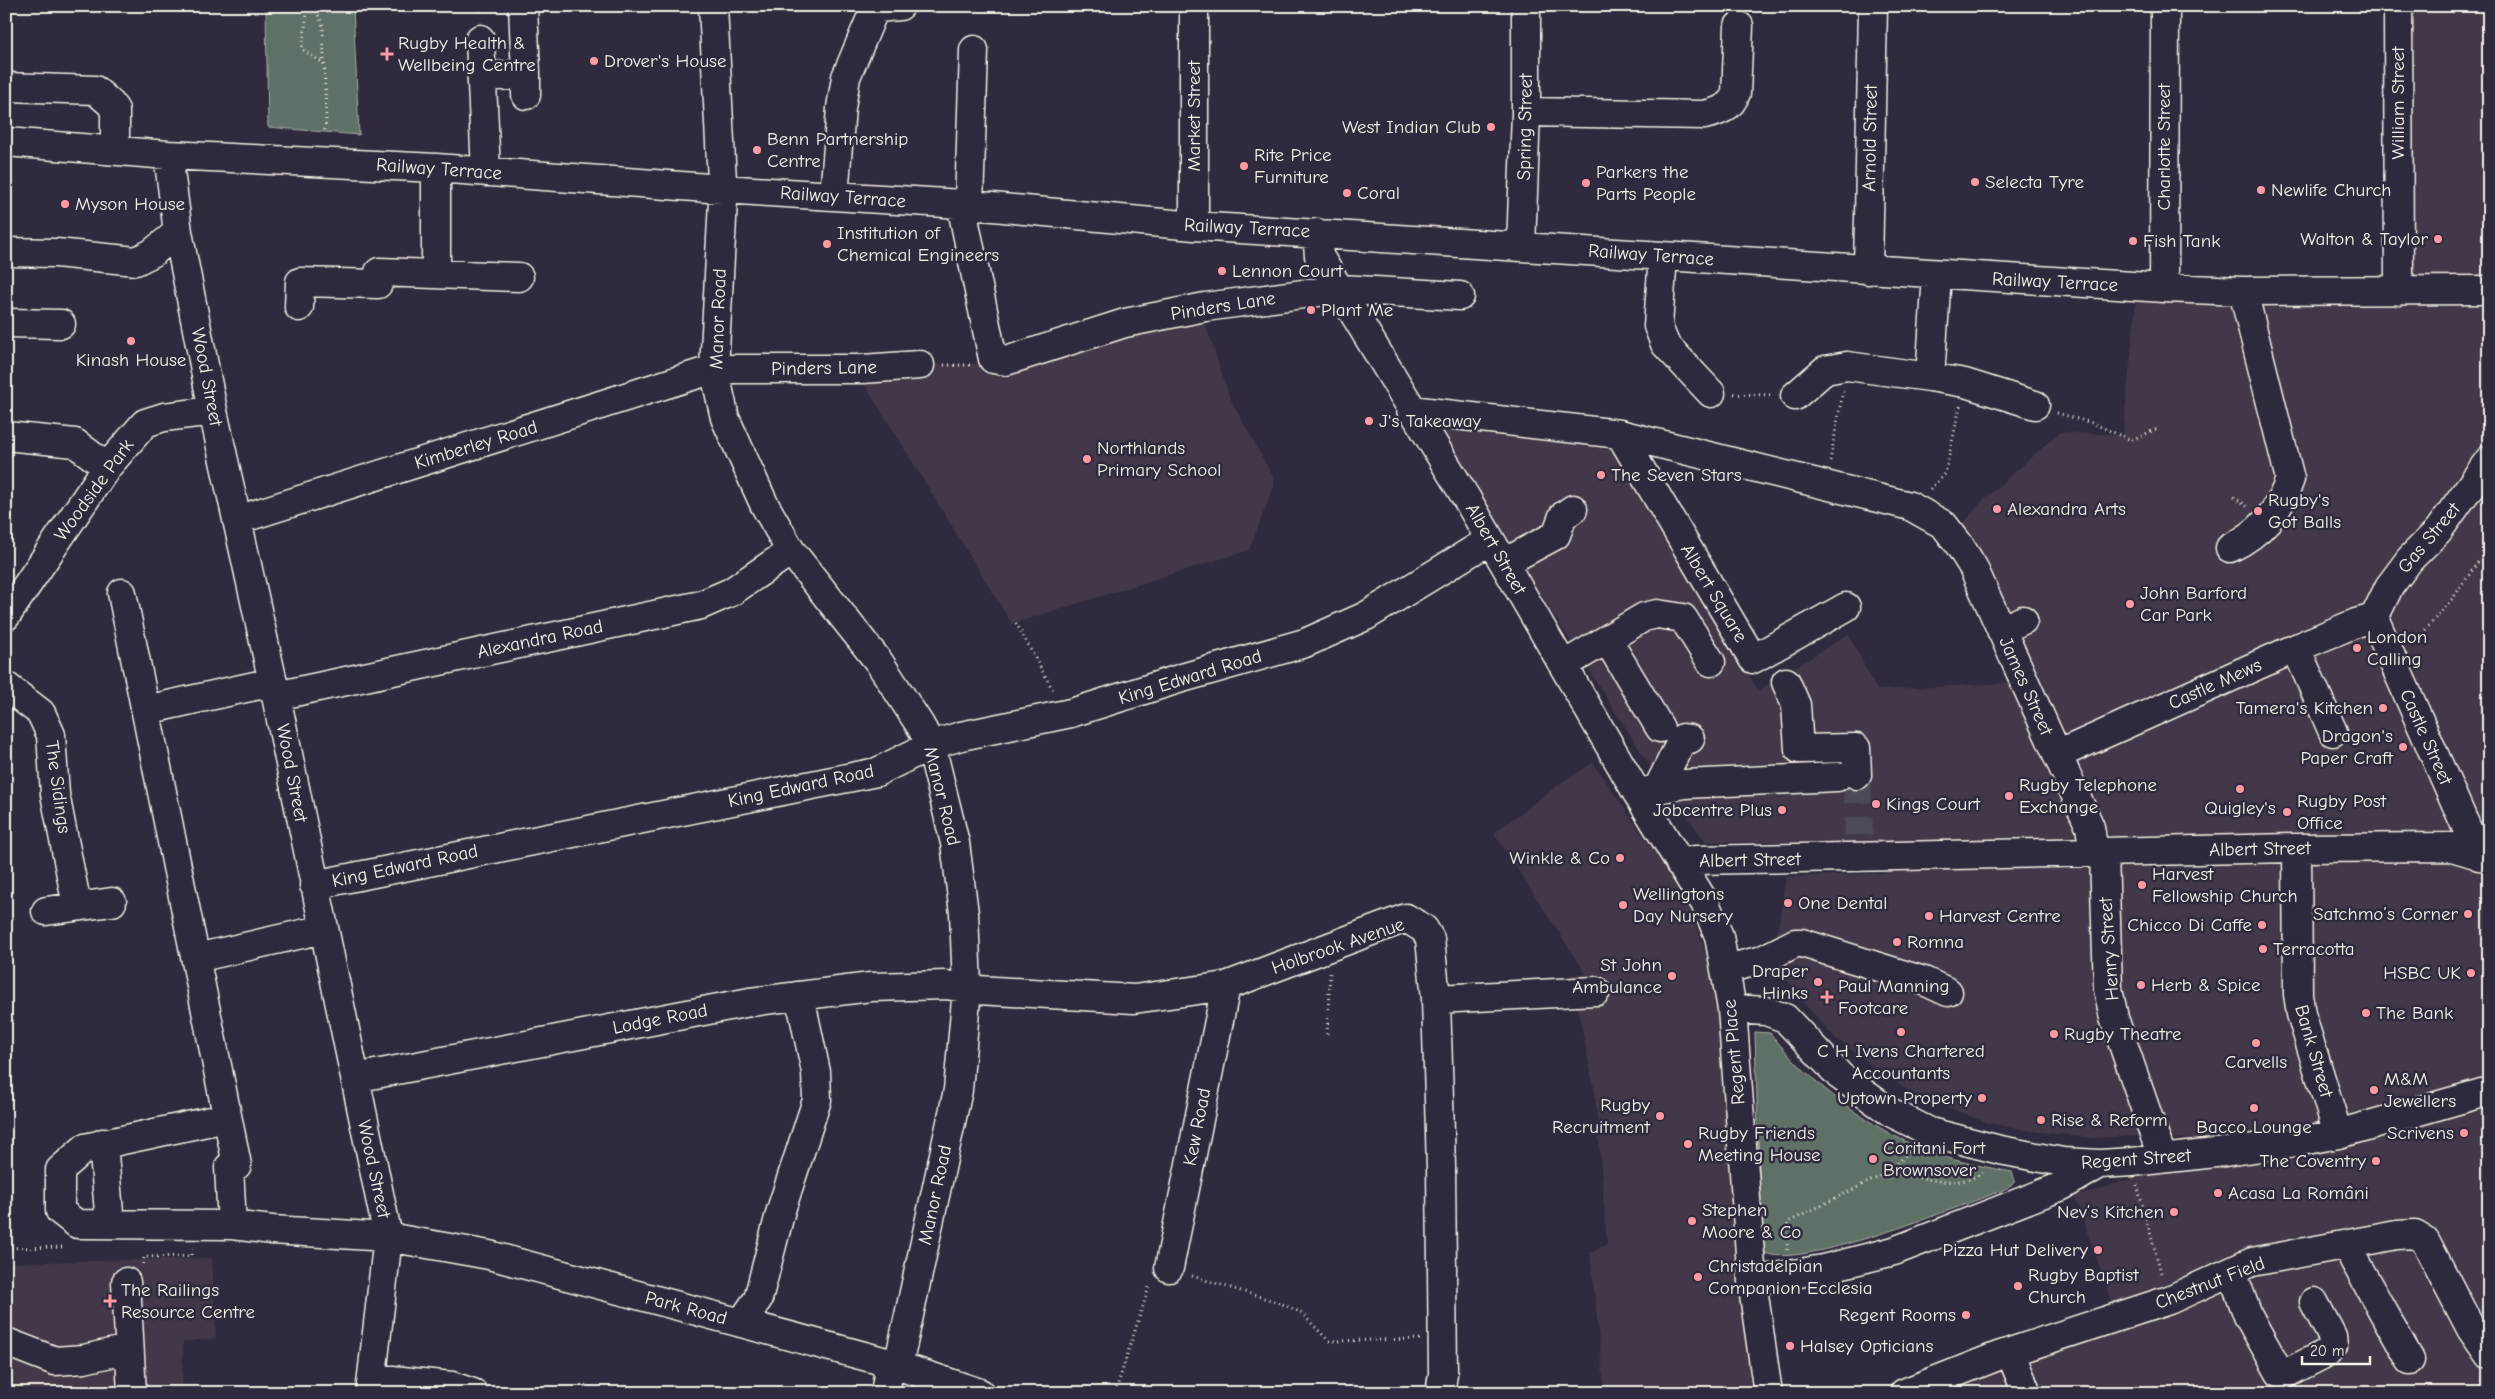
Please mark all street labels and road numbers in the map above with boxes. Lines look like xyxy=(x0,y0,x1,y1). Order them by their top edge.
street label: William Street xyxy=(2387,46,2409,159)
street label: Market Street xyxy=(1183,60,1205,171)
street label: Spring Street xyxy=(1513,73,1537,181)
street label: Charlotte Street xyxy=(2153,83,2175,211)
street label: Arnold Street xyxy=(1858,84,1882,192)
street label: Railway Terrace xyxy=(375,154,503,184)
street label: Railway Terrace xyxy=(779,182,907,212)
street label: Railway Terrace xyxy=(1183,214,1311,242)
street label: Railway Terrace xyxy=(1587,240,1715,270)
street label: Manor Road xyxy=(705,268,731,370)
street label: Railway Terrace xyxy=(1991,268,2119,296)
street label: Pinders Lane xyxy=(1169,287,1277,325)
street label: Wood Street xyxy=(187,326,227,429)
street label: Pinders Lane xyxy=(771,356,877,380)
street label: Kimberley Road xyxy=(412,416,540,474)
street label: Woodside Park xyxy=(50,434,139,545)
street label: Gas Street xyxy=(2393,498,2465,578)
street label: Albert Street xyxy=(1461,499,1531,599)
street label: Albert Square xyxy=(1676,540,1752,646)
street label: Alexandra Road xyxy=(475,615,605,663)
street label: James Street xyxy=(1994,633,2058,739)
street label: King Edward Road xyxy=(1116,645,1264,709)
street label: Castle Mews xyxy=(2165,654,2265,714)
street label: Castle Street xyxy=(2395,686,2457,789)
street label: Wood Street xyxy=(272,722,312,825)
street label: The Sidings xyxy=(41,739,75,835)
street label: Manor Road xyxy=(919,744,965,848)
street label: King Edward Road xyxy=(726,760,876,812)
street label: Albert Street xyxy=(2209,837,2312,861)
street label: King Edward Road xyxy=(330,840,480,892)
street label: Albert Street xyxy=(1699,848,1802,872)
street label: Henry Street xyxy=(2094,896,2124,1002)
street label: Holbrook Avenue xyxy=(1269,913,1407,979)
street label: Regent Place xyxy=(1718,998,1750,1106)
street label: Lodge Road xyxy=(611,999,709,1039)
street label: Bank Street xyxy=(2290,1002,2338,1100)
street label: Kew Road xyxy=(1179,1086,1215,1168)
street label: Wood Street xyxy=(353,1118,395,1221)
street label: Manor Road xyxy=(914,1143,956,1247)
street label: Regent Street xyxy=(2080,1144,2192,1174)
street label: Chestnut Field xyxy=(2152,1252,2268,1314)
street label: Park Road xyxy=(643,1287,729,1329)

